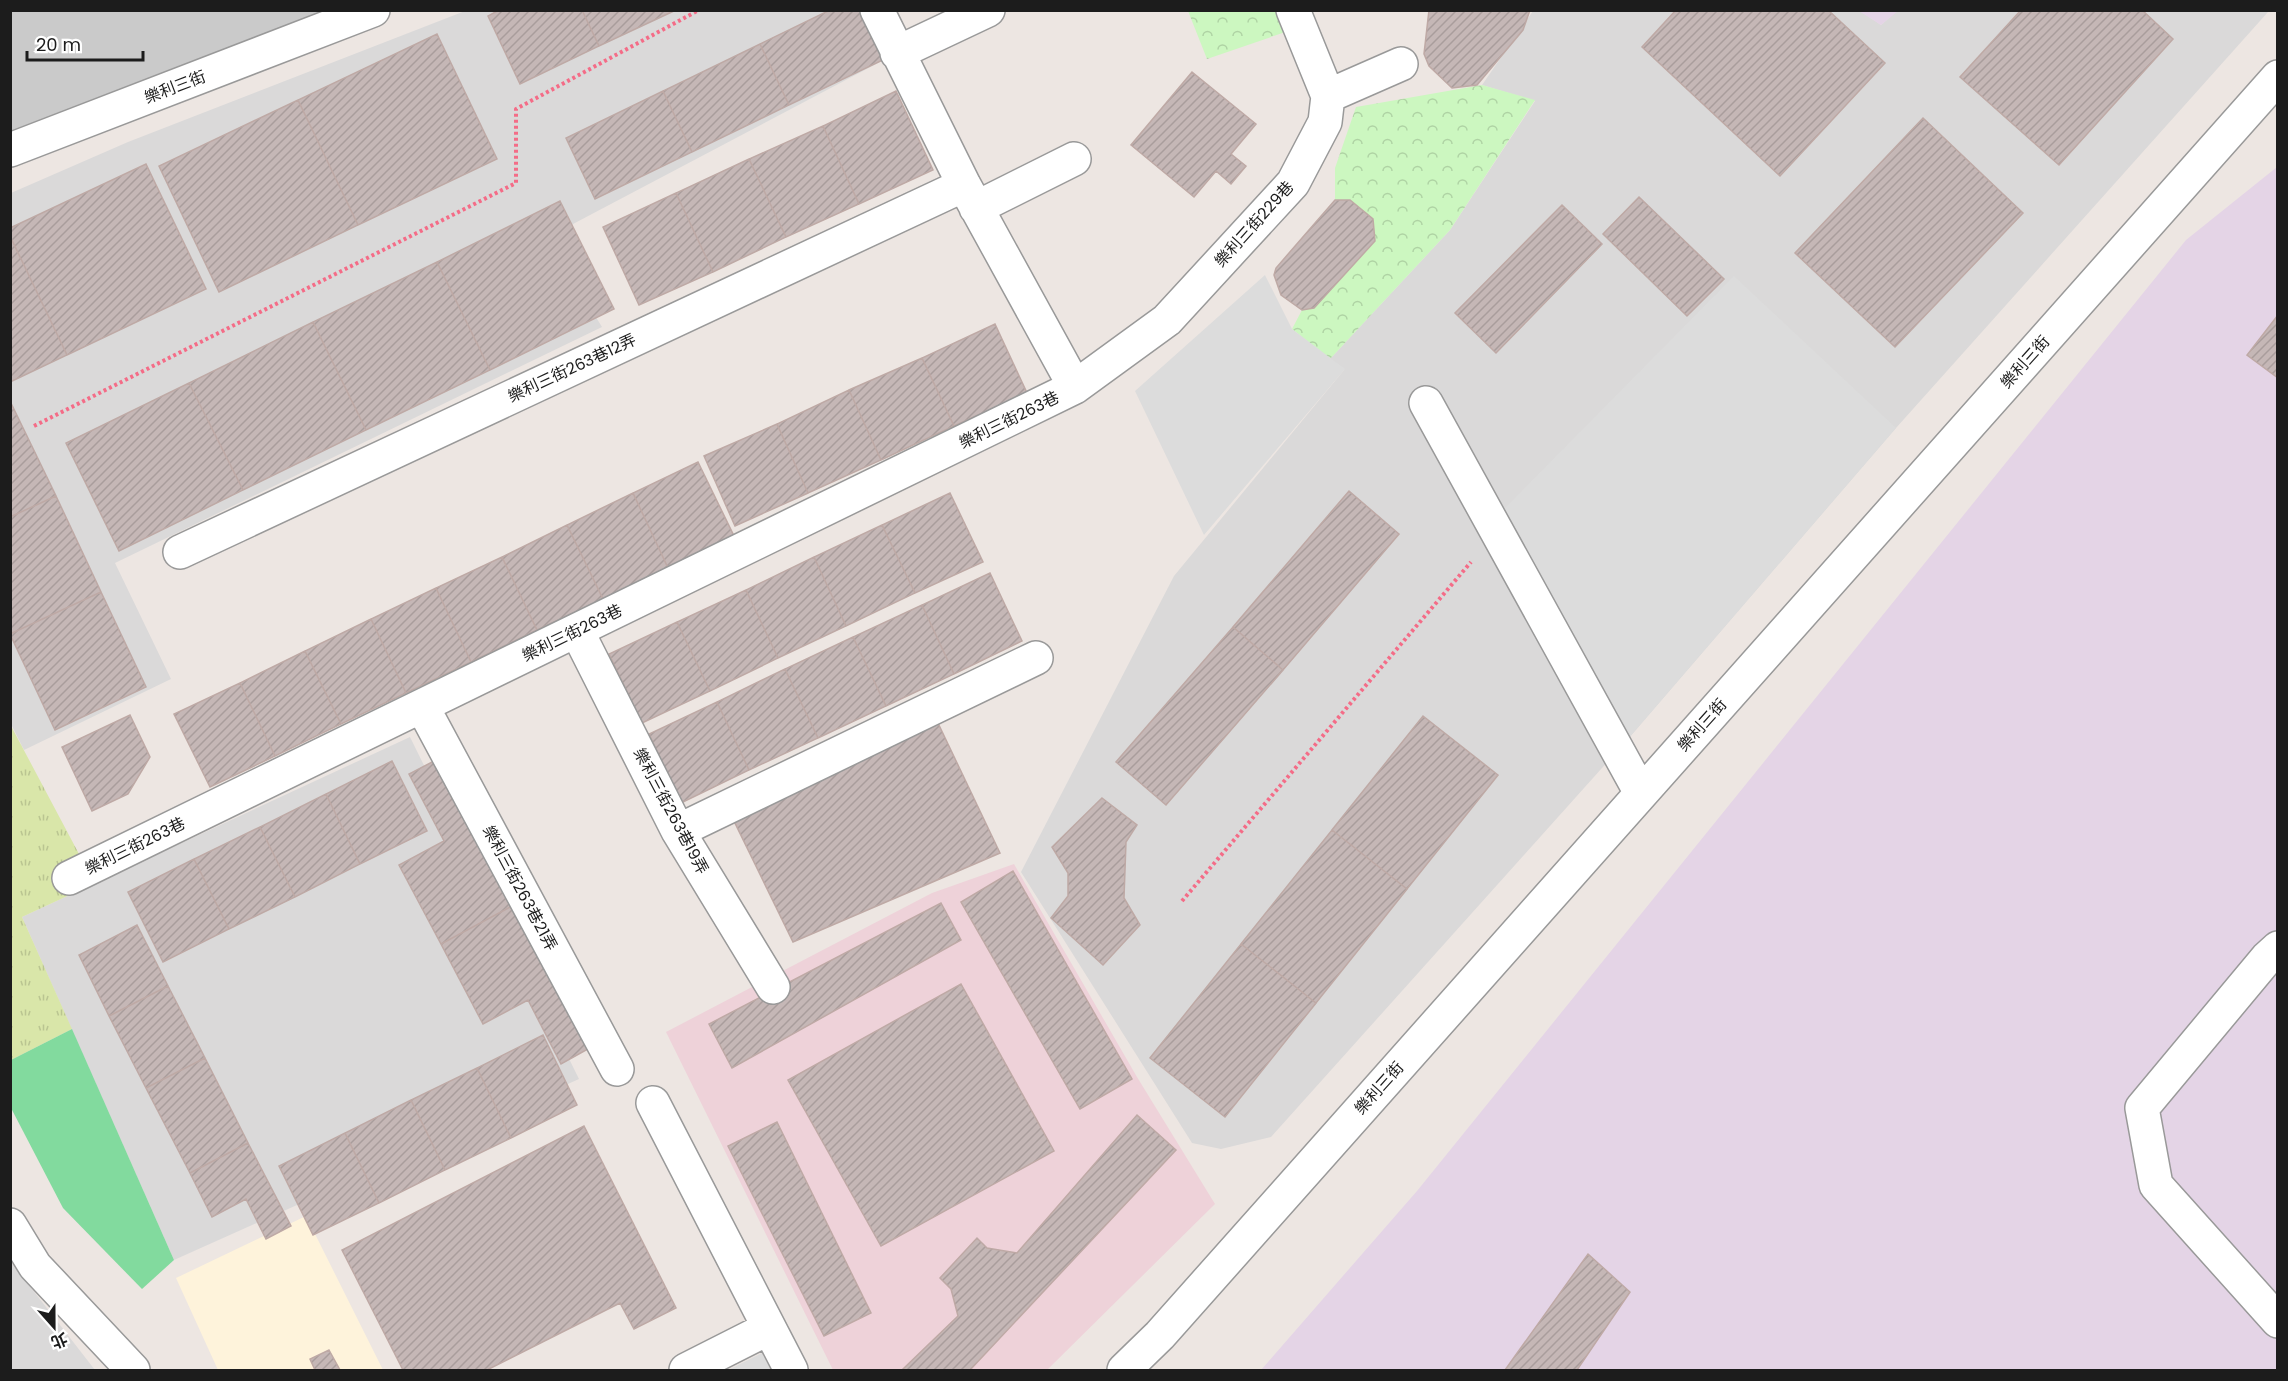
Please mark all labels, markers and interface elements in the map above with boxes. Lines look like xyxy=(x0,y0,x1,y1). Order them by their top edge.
scale bar xyxy=(27,24,142,62)
text: 20 m xyxy=(36,32,81,57)
street label: 樂利三街 xyxy=(141,65,209,109)
street label: 樂利三街229巷 xyxy=(1209,176,1299,272)
street label: 樂利三街263巷12弄 xyxy=(504,328,640,408)
street label: 樂利三街 xyxy=(1995,331,2055,393)
street label: 樂利三街263巷 xyxy=(955,386,1063,454)
street label: 樂利三街263巷 xyxy=(518,599,626,667)
street label: 樂利三街 xyxy=(1672,694,1732,756)
street label: 樂利三街263巷19弄 xyxy=(628,744,714,878)
street label: 樂利三街263巷 xyxy=(81,812,189,880)
street label: 樂利三街263巷21弄 xyxy=(477,821,563,955)
street label: 樂利三街 xyxy=(1349,1057,1409,1119)
north arrow xyxy=(24,1297,84,1357)
text: 北 xyxy=(48,1327,71,1354)

